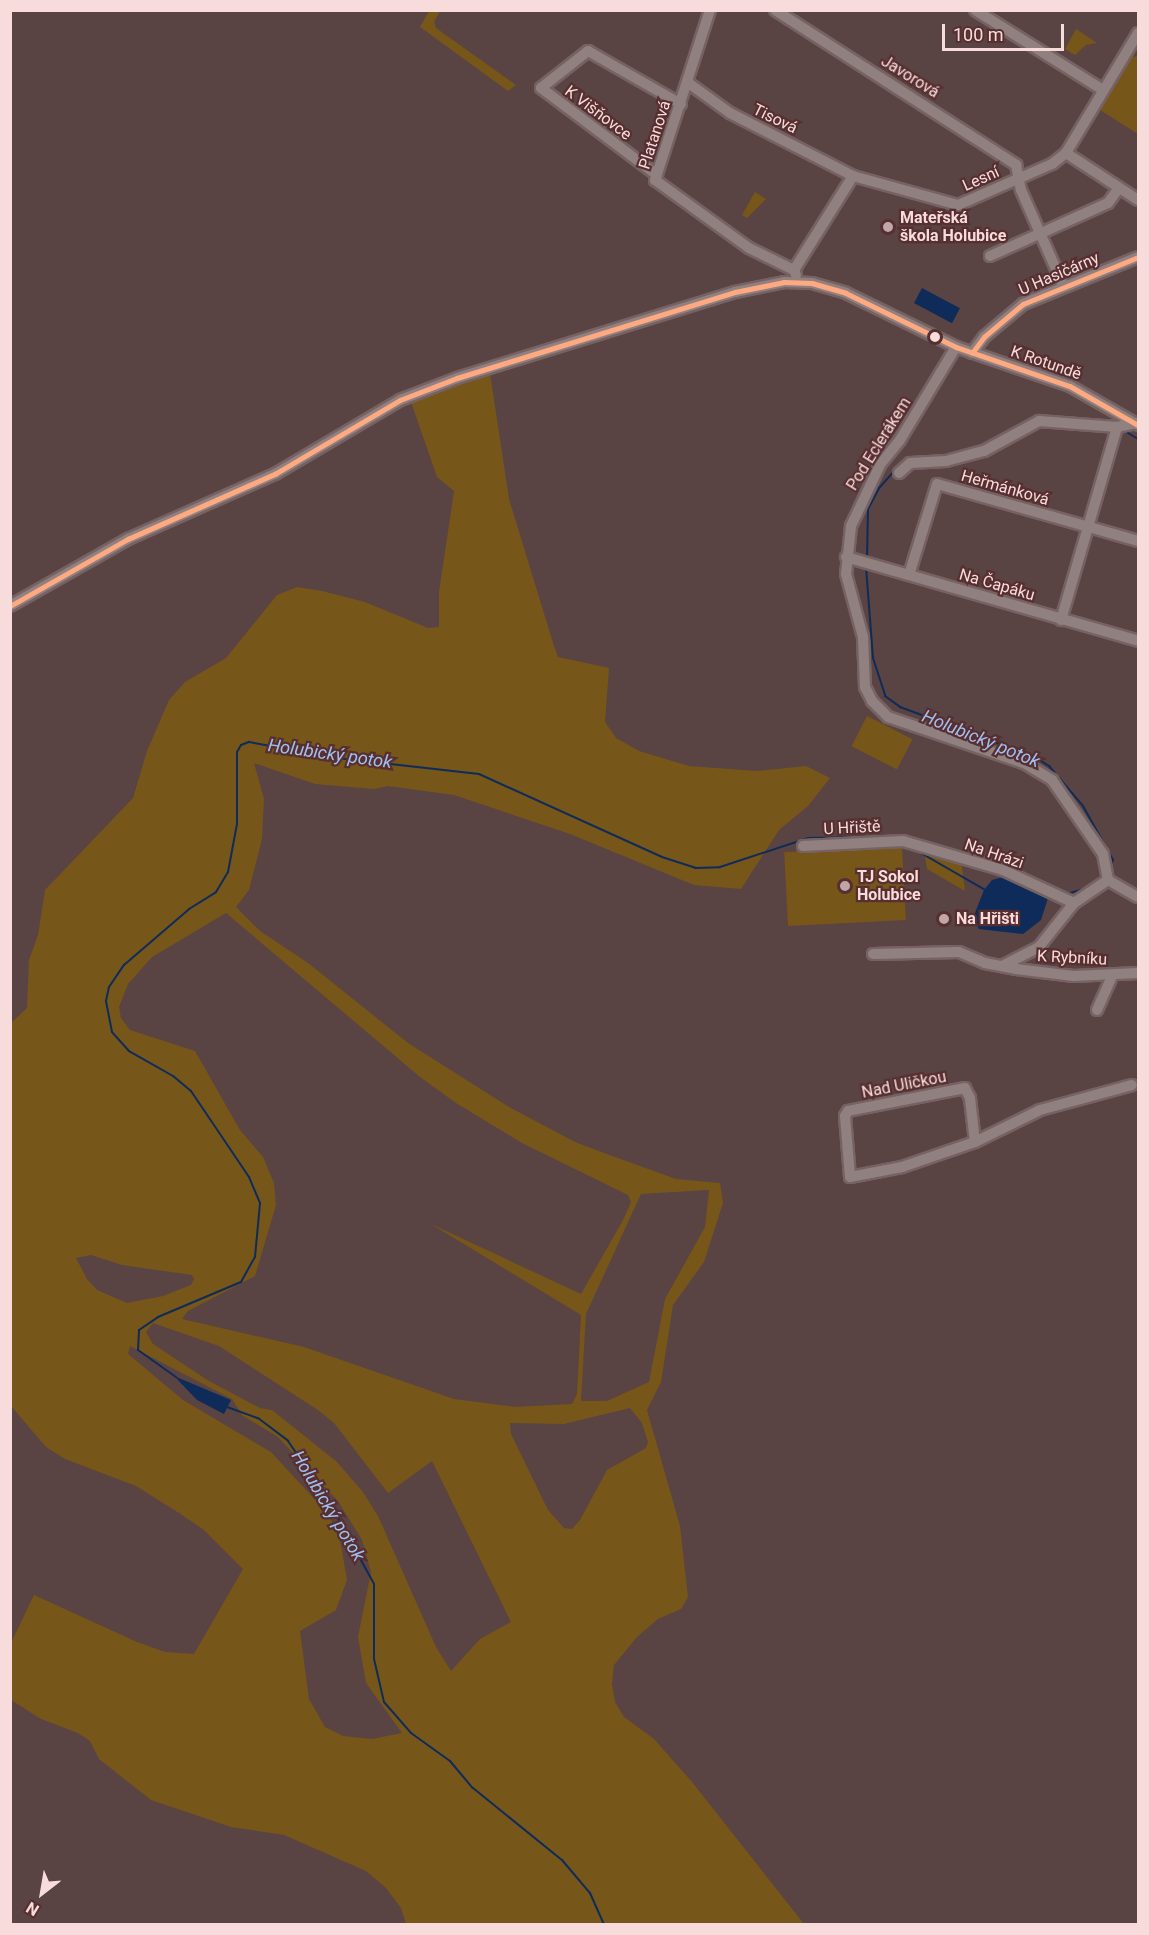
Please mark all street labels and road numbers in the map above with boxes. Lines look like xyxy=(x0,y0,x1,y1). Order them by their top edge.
street label: Javorová xyxy=(877,52,943,102)
street label: K Višňovce xyxy=(561,82,635,144)
street label: Platanová xyxy=(635,98,675,172)
street label: Tisová xyxy=(750,100,800,138)
street label: Lesní xyxy=(960,162,1002,196)
street label: U Hasičárny xyxy=(1016,248,1102,300)
street label: K Rotundě xyxy=(1008,342,1084,384)
street label: Pod Eclerákem xyxy=(843,394,915,494)
street label: Heřmánková xyxy=(959,466,1051,510)
street label: Na Čapáku xyxy=(957,565,1037,605)
street label: U Hřiště xyxy=(823,817,881,839)
street label: Na Hrázi xyxy=(962,835,1026,873)
street label: K Rybníku xyxy=(1036,947,1108,969)
street label: Nad Uličkou xyxy=(860,1067,948,1103)

